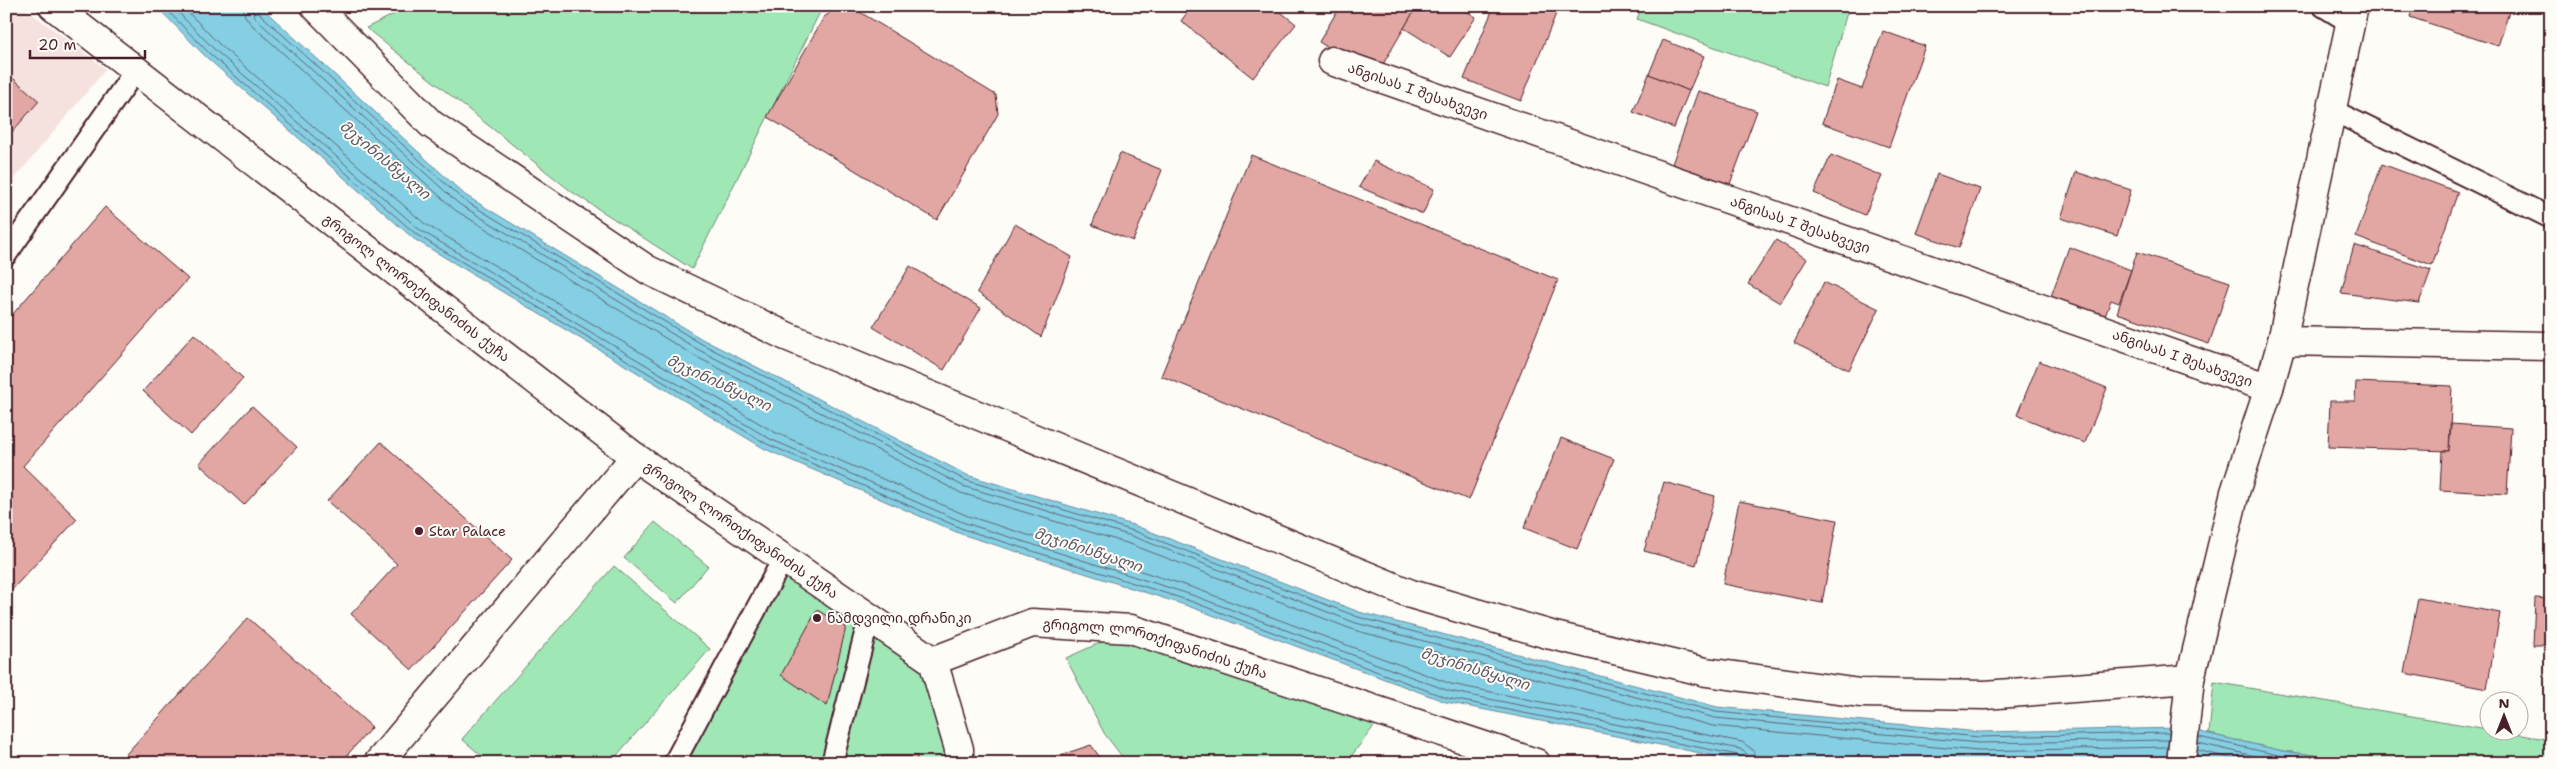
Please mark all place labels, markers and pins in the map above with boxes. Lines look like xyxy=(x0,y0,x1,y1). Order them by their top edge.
place label: Star Palace xyxy=(429,522,506,540)
marker: Star Palace xyxy=(413,525,425,537)
place label: ნამდვილი დრანიკი xyxy=(827,609,972,627)
marker: ნამდვილი დრანიკი xyxy=(811,612,823,624)

